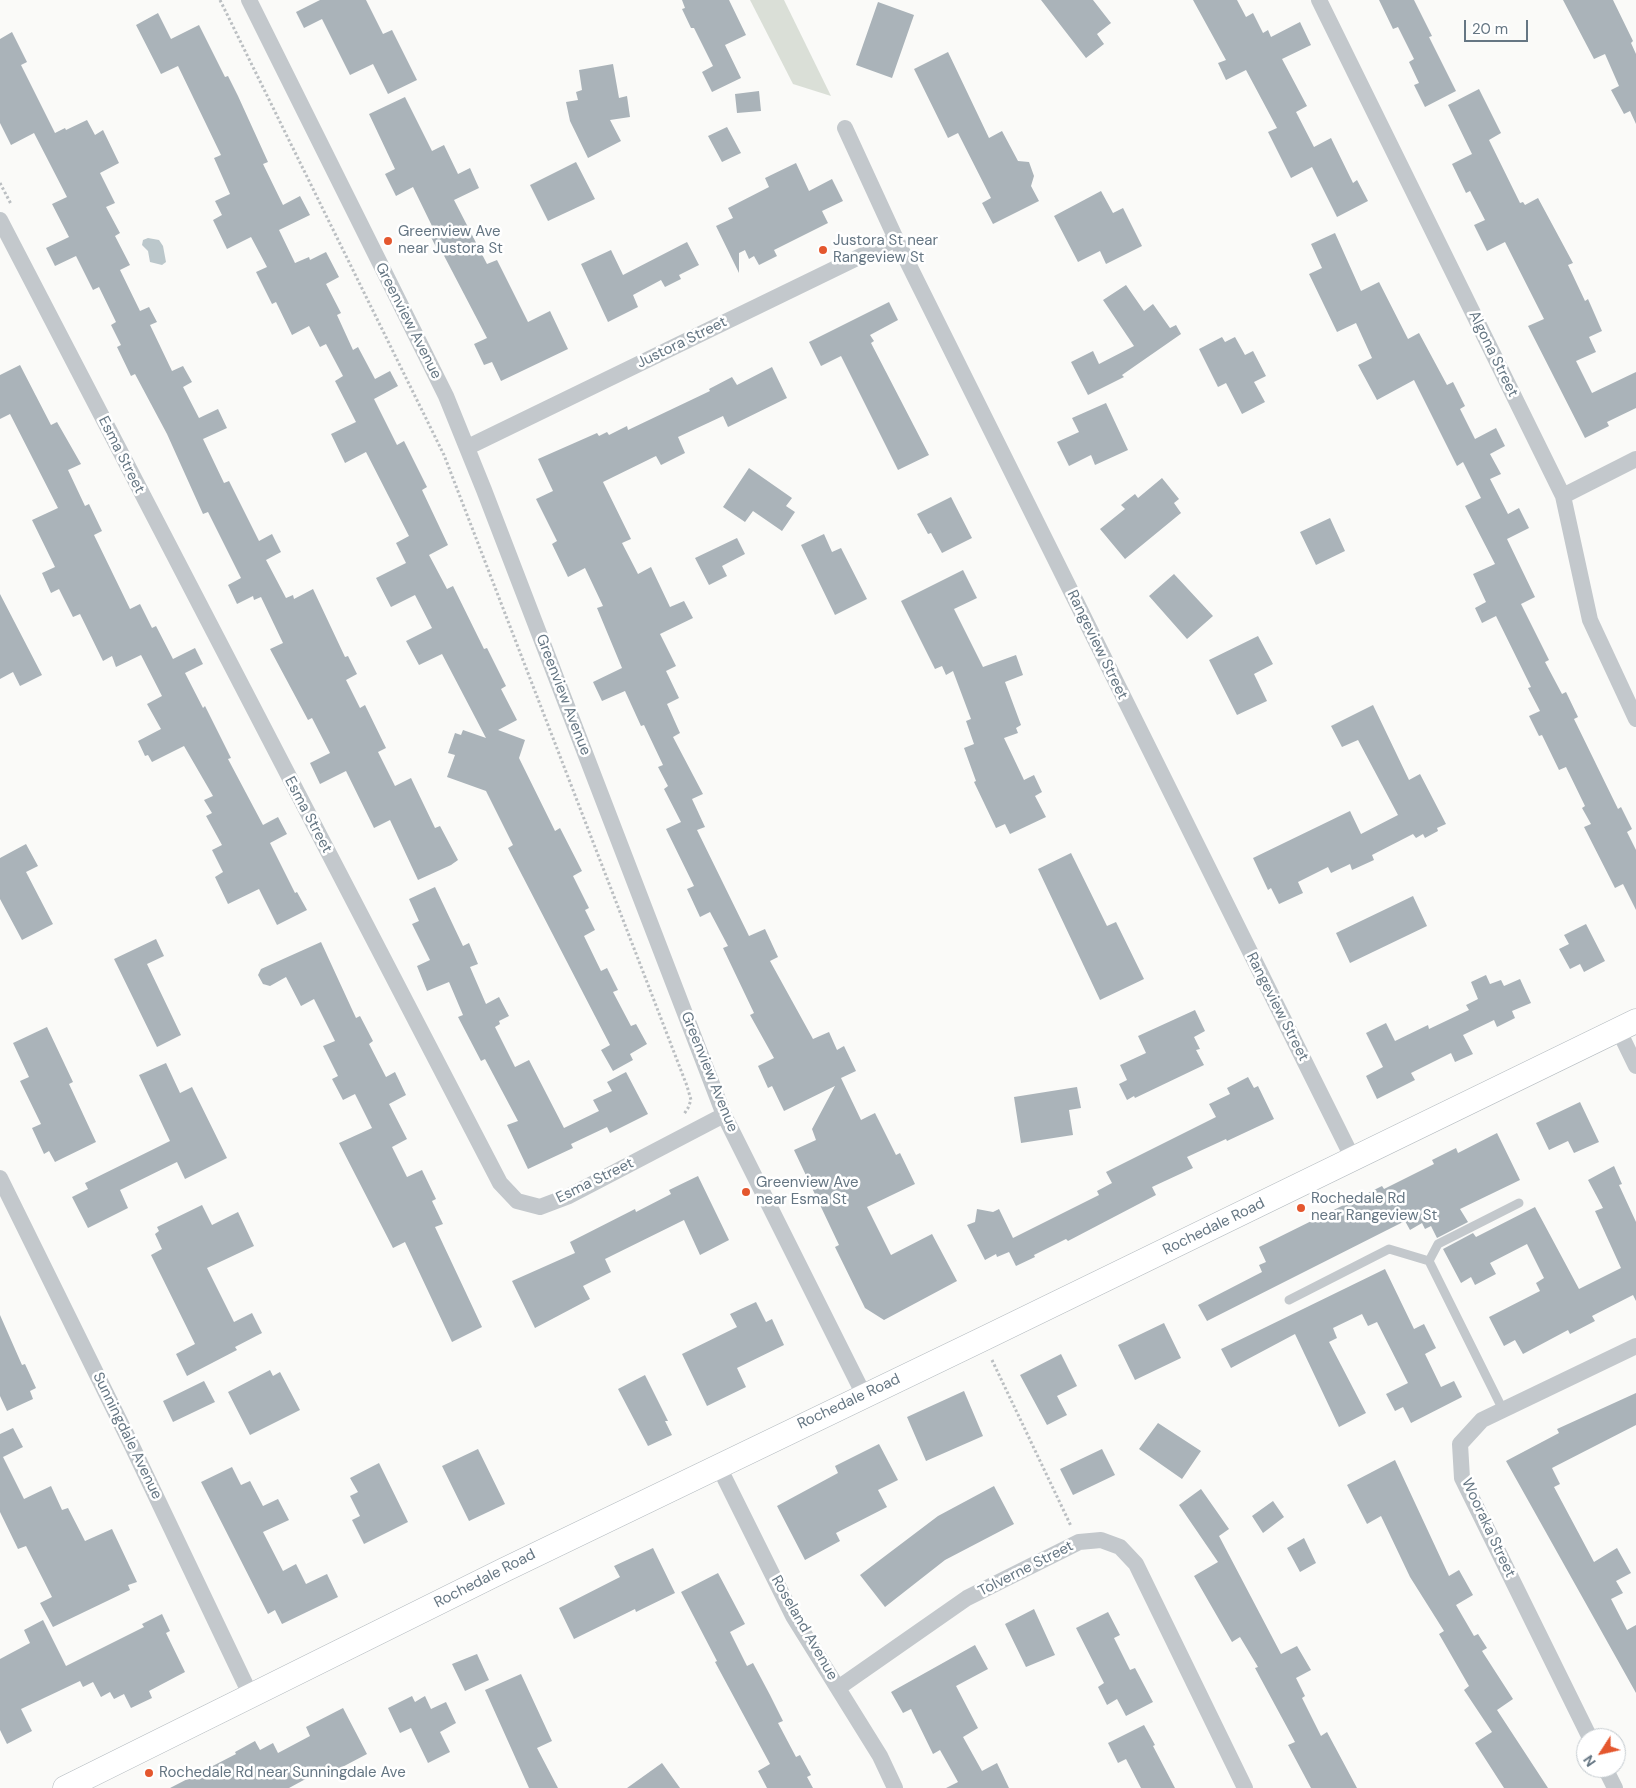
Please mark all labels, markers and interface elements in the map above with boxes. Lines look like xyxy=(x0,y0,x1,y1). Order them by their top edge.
scale bar xyxy=(1466,10,1530,42)
text: 20 m xyxy=(1472,19,1508,39)
place label: Greenview Ave near Justora St xyxy=(398,223,503,258)
place label: Justora St near Rangeview St xyxy=(833,232,938,267)
marker: Greenview Ave near Justora St xyxy=(382,235,394,247)
marker: Justora St near Rangeview St xyxy=(817,244,829,256)
street label: Greenview Avenue xyxy=(371,260,445,382)
street label: Algona Street xyxy=(1464,308,1522,400)
street label: Justora Street xyxy=(634,313,730,373)
street label: Esma Street xyxy=(94,413,148,497)
street label: Rangeview Street xyxy=(1063,587,1131,703)
street label: Greenview Avenue xyxy=(532,632,594,758)
street label: Esma Street xyxy=(280,774,336,856)
street label: Rangeview Street xyxy=(1242,950,1312,1064)
street label: Greenview Avenue xyxy=(677,1009,741,1135)
street label: Esma Street xyxy=(553,1154,637,1208)
place label: Greenview Ave near Esma St xyxy=(756,1174,859,1209)
marker: Greenview Ave near Esma St xyxy=(740,1186,752,1198)
place label: Rochedale Rd near Rangeview St xyxy=(1311,1190,1437,1225)
street label: Rochedale Road xyxy=(1160,1194,1268,1260)
marker: Rochedale Rd near Rangeview St xyxy=(1295,1202,1307,1214)
street label: Sunningdale Avenue xyxy=(88,1370,166,1502)
street label: Rochedale Road xyxy=(795,1370,903,1434)
street label: Wooraka Street xyxy=(1457,1476,1519,1580)
street label: Tolverne Street xyxy=(975,1537,1077,1601)
street label: Rochedale Road xyxy=(431,1546,539,1612)
street label: Roseland Avenue xyxy=(767,1572,841,1684)
north arrow xyxy=(1576,1728,1626,1778)
text: N xyxy=(1579,1752,1600,1770)
place label: Rochedale Rd near Sunningdale Ave xyxy=(159,1764,406,1782)
marker: Rochedale Rd near Sunningdale Ave xyxy=(143,1767,155,1779)

